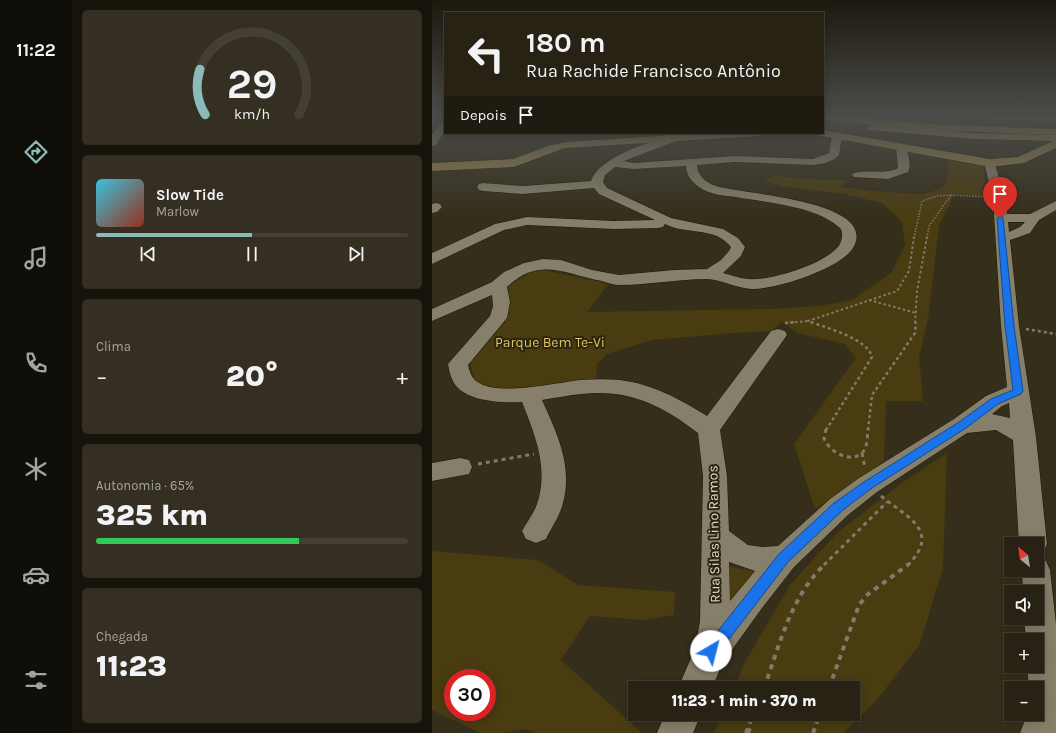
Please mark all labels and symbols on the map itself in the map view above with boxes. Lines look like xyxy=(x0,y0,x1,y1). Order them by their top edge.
pin xyxy=(983,177,1017,218)
park label: Parque Bem Te-Vi xyxy=(495,334,605,351)
street label: Rua Silas Lino Ramos xyxy=(704,465,724,603)
north arrow xyxy=(1004,537,1044,577)
position arrow xyxy=(690,630,732,672)
speed limit sign: 30 xyxy=(444,669,496,721)

